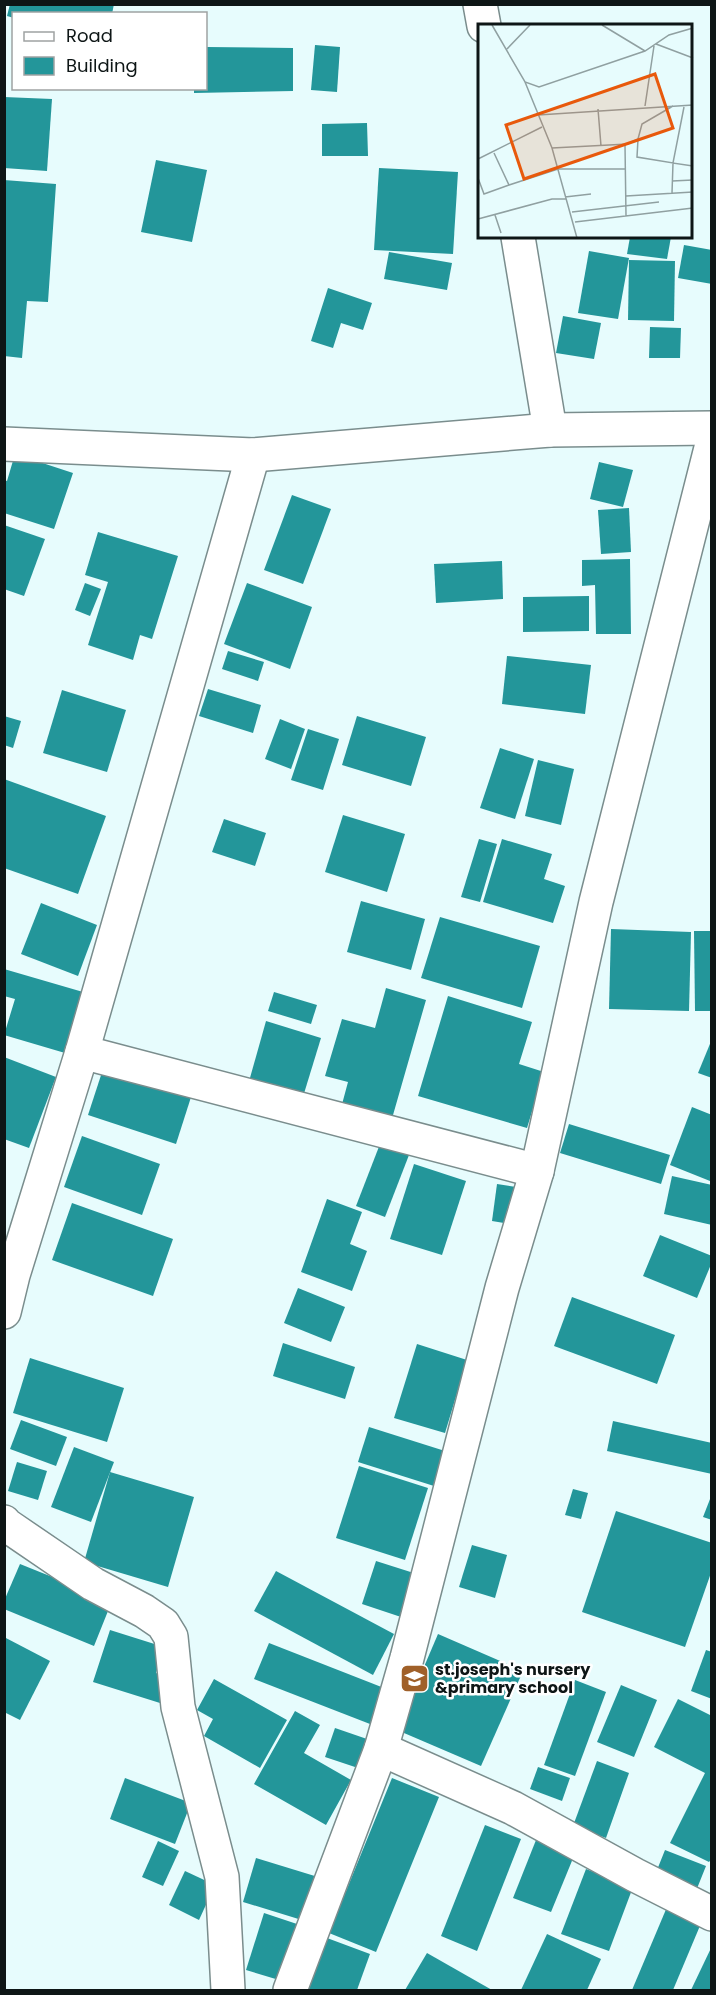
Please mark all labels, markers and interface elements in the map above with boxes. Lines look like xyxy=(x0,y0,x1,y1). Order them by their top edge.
legend xyxy=(12,12,207,90)
text: Road xyxy=(66,23,113,48)
inset map xyxy=(478,24,692,238)
text: Building xyxy=(66,53,138,78)
place label: st.joseph's nursery &primary school xyxy=(435,1658,591,1699)
school or university icon: st.joseph's nursery &primary school xyxy=(398,1662,430,1694)

